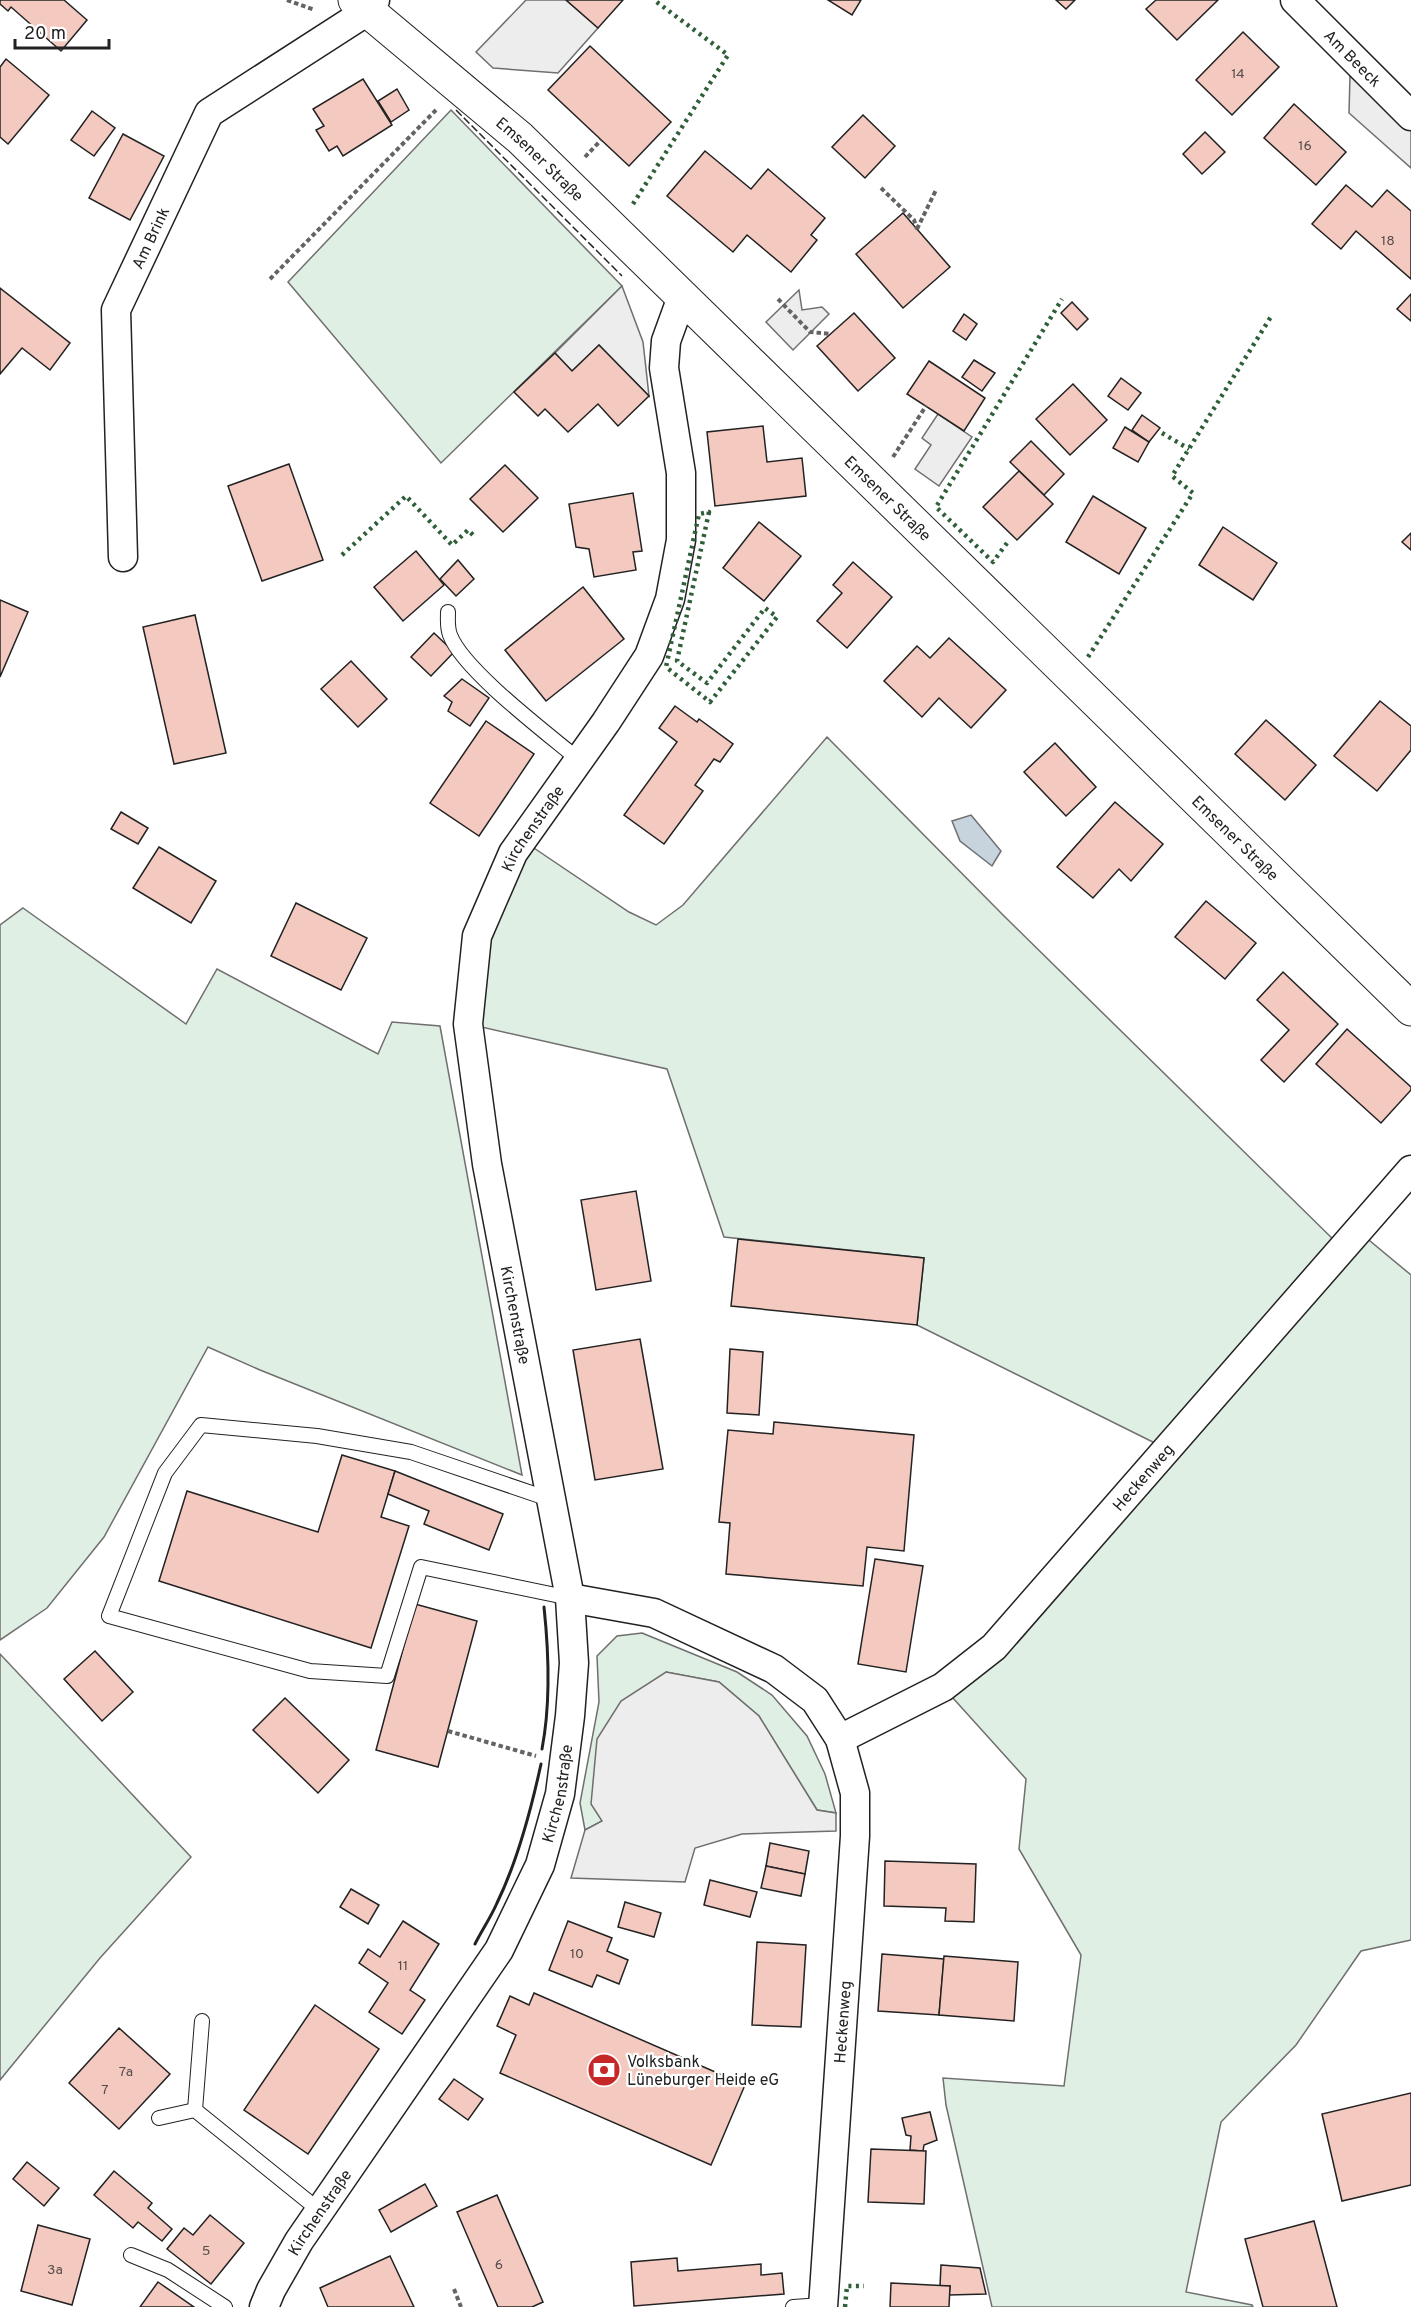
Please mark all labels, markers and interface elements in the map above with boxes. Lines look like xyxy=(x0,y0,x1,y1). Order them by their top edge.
scale bar xyxy=(15,12,110,50)
text: 20 m xyxy=(24,23,66,46)
street label: Am Beeck xyxy=(1319,26,1385,92)
house number: 14 xyxy=(1231,66,1245,83)
street label: Emsener Straße xyxy=(491,114,587,207)
house number: 16 xyxy=(1298,138,1312,155)
street label: Am Brink xyxy=(129,204,175,273)
house number: 18 xyxy=(1381,233,1395,250)
street label: Emsener Straße xyxy=(839,452,935,546)
street label: Kirchenstraße xyxy=(498,782,570,875)
street label: Emsener Straße xyxy=(1187,792,1282,886)
street label: Kirchenstraße xyxy=(495,1264,533,1366)
street label: Heckenweg xyxy=(1109,1440,1179,1516)
street label: Kirchenstraße xyxy=(539,1743,578,1845)
house number: 10 xyxy=(570,1946,584,1963)
house number: 11 xyxy=(398,1958,408,1975)
street label: Heckenweg xyxy=(831,1980,857,2064)
bank icon: Volksbank Lüneburger Heide eG xyxy=(586,2052,622,2088)
place label: Volksbank Lüneburger Heide eG xyxy=(627,2053,779,2091)
house number: 7a xyxy=(119,2064,133,2081)
house number: 7 xyxy=(101,2082,109,2099)
street label: Kirchenstraße xyxy=(285,2166,357,2260)
house number: 5 xyxy=(202,2243,210,2260)
house number: 6 xyxy=(495,2257,503,2274)
house number: 3a xyxy=(47,2262,63,2279)

